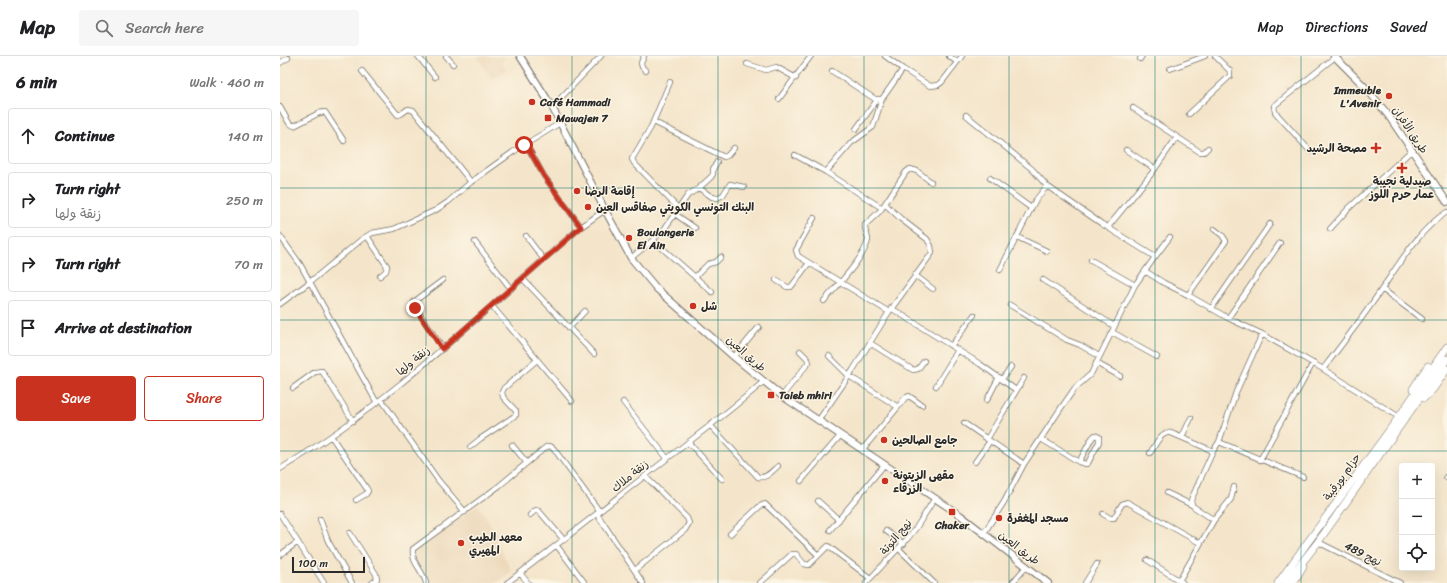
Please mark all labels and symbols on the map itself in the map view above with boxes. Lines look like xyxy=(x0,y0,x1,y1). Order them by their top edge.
place label: Immeuble L'Avenir xyxy=(1333,81,1382,113)
marker: Immeuble L'Avenir xyxy=(1384,91,1394,101)
place label: Café Hammadi xyxy=(539,93,611,112)
marker: Café Hammadi xyxy=(527,97,537,107)
street label: طريق الأفران xyxy=(1387,102,1433,158)
place label: Mawajen 7 xyxy=(555,109,609,128)
marker: Mawajen 7 xyxy=(543,113,553,123)
route start xyxy=(515,136,533,154)
place label: مصحة الرشيد xyxy=(1306,139,1367,158)
marker: مصحة الرشيد xyxy=(1370,142,1382,154)
marker: صيدلية نجيبة عمار حرم اللوز xyxy=(1397,163,1407,173)
place label: صيدلية نجيبة عمار حرم اللوز xyxy=(1368,172,1435,204)
place label: إقامة الرضا xyxy=(585,182,635,201)
marker: إقامة الرضا xyxy=(572,186,582,196)
place label: البنك التونسي الكويتي صفاقس العين xyxy=(596,198,754,217)
marker: البنك التونسي الكويتي صفاقس العين xyxy=(583,202,593,212)
place label: Boulangerie El Ain xyxy=(637,223,695,255)
marker: Boulangerie El Ain xyxy=(624,233,634,243)
place label: شل xyxy=(701,297,717,316)
route end xyxy=(406,299,424,317)
marker: شل xyxy=(688,301,698,311)
street label: طريق العين xyxy=(722,331,770,377)
street label: زنقة ولها xyxy=(392,341,434,381)
place label: Taieb mhiri xyxy=(779,386,833,405)
marker: Taieb mhiri xyxy=(766,390,776,400)
place label: جامع الصالحين xyxy=(892,431,958,450)
marker: جامع الصالحين xyxy=(879,435,889,445)
street label: حزام بورقيبة xyxy=(1318,449,1366,505)
street label: زنقة ملاك xyxy=(607,455,653,497)
place label: مقهى الزيتونة الزرقاء xyxy=(893,466,954,498)
marker: مقهى الزيتونة الزرقاء xyxy=(880,476,890,486)
marker: Chaker xyxy=(947,507,957,517)
place label: مسجد المغفرة xyxy=(1007,509,1069,528)
marker: مسجد المغفرة xyxy=(994,513,1004,523)
street label: نهج التوتة xyxy=(875,515,917,559)
place label: Chaker xyxy=(934,516,971,535)
street label: طريق العين xyxy=(994,526,1044,570)
place label: معهد الطيب المهيري xyxy=(469,528,522,560)
street label: نهج 489 xyxy=(1341,537,1385,571)
marker: معهد الطيب المهيري xyxy=(456,538,466,548)
scale bar xyxy=(292,555,365,574)

